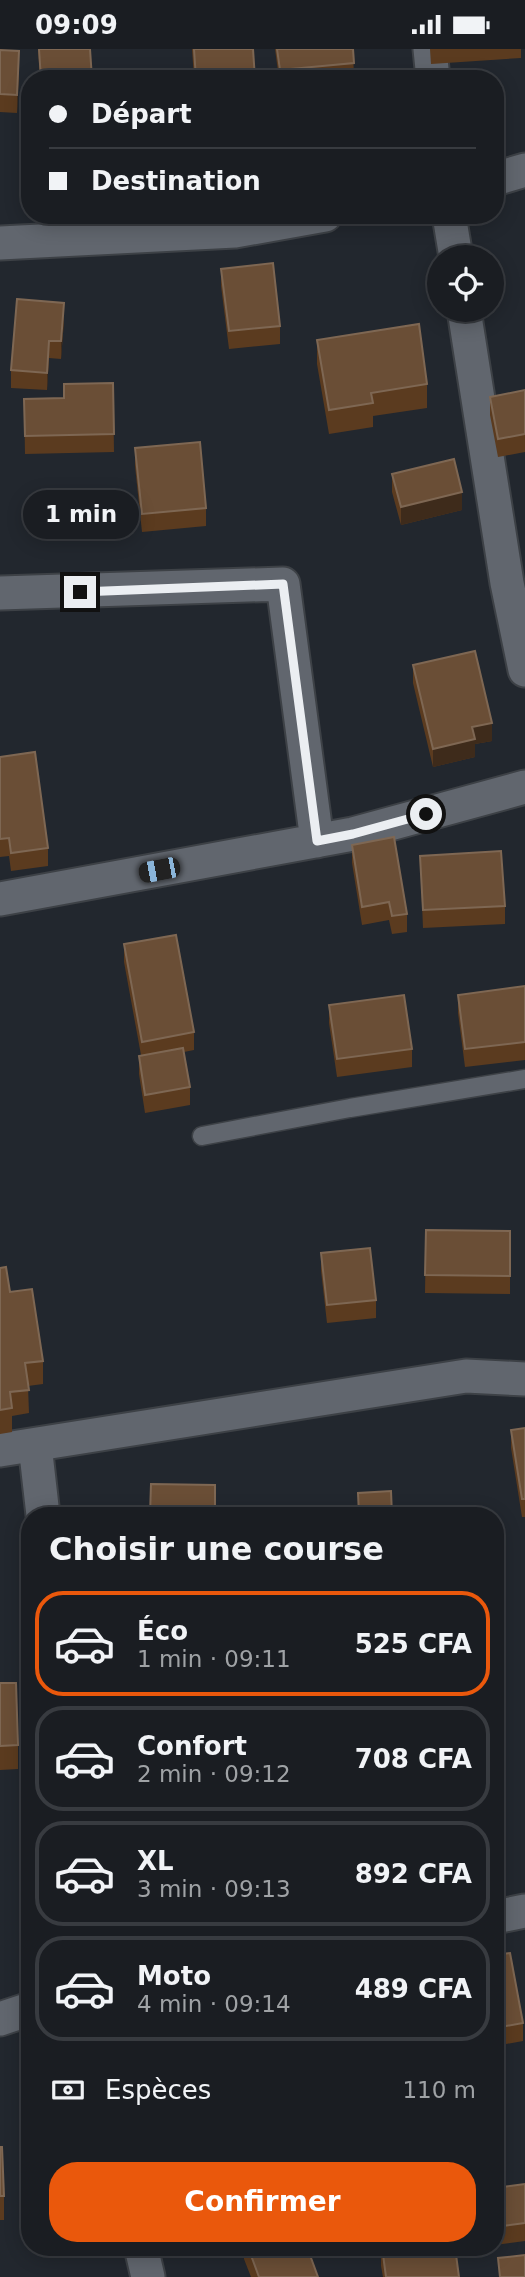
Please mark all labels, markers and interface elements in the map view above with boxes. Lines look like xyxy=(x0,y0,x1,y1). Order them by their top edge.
text: 09:09 xyxy=(35,10,118,40)
text: Départ xyxy=(91,99,192,129)
text: Destination xyxy=(91,166,261,196)
map controls xyxy=(427,245,504,322)
button: locate xyxy=(427,245,504,322)
callout: 1 min xyxy=(22,491,138,539)
text: 1 min xyxy=(45,501,117,527)
route end xyxy=(64,576,96,608)
route start xyxy=(410,798,442,830)
car xyxy=(137,856,182,884)
text: Choisir une course xyxy=(49,1530,384,1568)
icon: car xyxy=(53,1612,116,1675)
text: Éco xyxy=(137,1616,188,1646)
text: 525 CFA xyxy=(355,1629,472,1659)
text: 1 min · 09:11 xyxy=(137,1646,291,1672)
icon: car xyxy=(53,1727,116,1790)
text: Confort xyxy=(137,1731,247,1761)
text: 708 CFA xyxy=(355,1744,472,1774)
text: 2 min · 09:12 xyxy=(137,1761,291,1787)
icon: car xyxy=(53,1842,116,1905)
text: XL xyxy=(137,1846,174,1876)
text: 892 CFA xyxy=(355,1859,472,1889)
text: 3 min · 09:13 xyxy=(137,1876,291,1902)
icon: car xyxy=(53,1957,116,2020)
text: Moto xyxy=(137,1961,211,1991)
text: 489 CFA xyxy=(355,1974,472,2004)
text: 4 min · 09:14 xyxy=(137,1991,291,2017)
icon: cash xyxy=(49,2071,87,2109)
text: Espèces xyxy=(105,2075,211,2105)
text: 110 m xyxy=(402,2077,476,2103)
button: Confirmer xyxy=(49,2162,476,2242)

